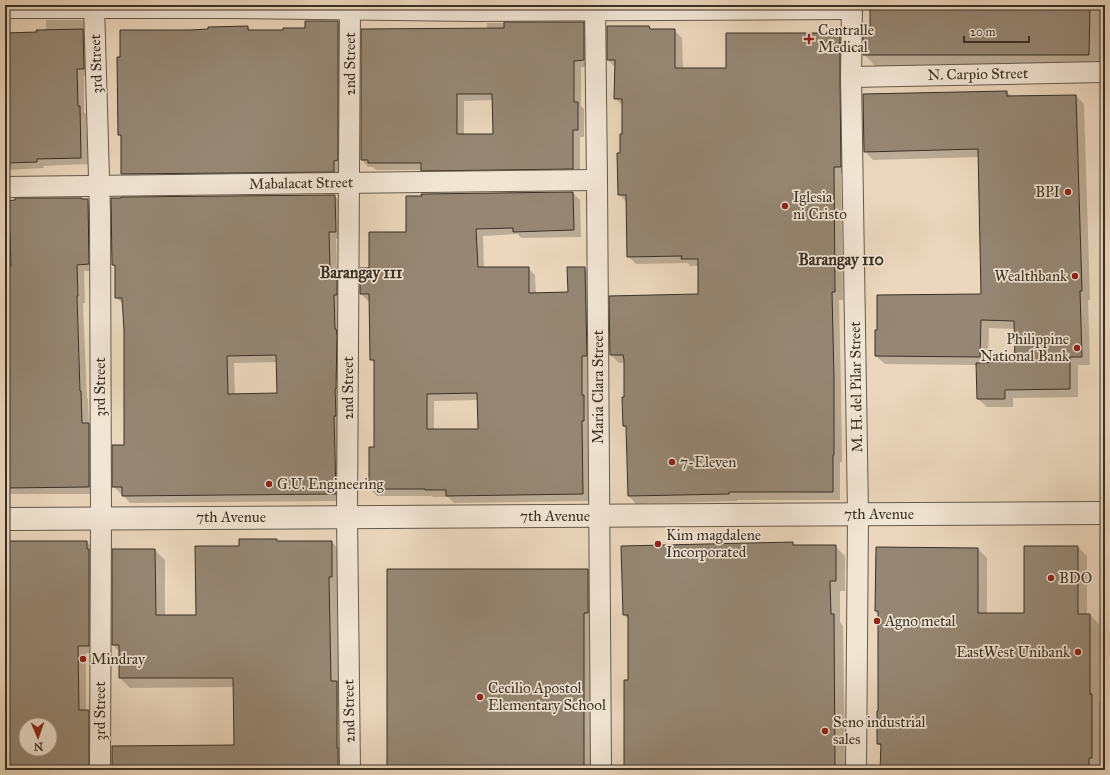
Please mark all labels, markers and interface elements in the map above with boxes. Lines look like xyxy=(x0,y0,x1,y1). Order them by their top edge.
scale bar xyxy=(964,18,1029,44)
place label: Centralle Medical xyxy=(818,21,874,56)
text: 20 m xyxy=(970,25,996,39)
street label: 2nd Street xyxy=(341,32,359,96)
street label: 3rd Street xyxy=(86,33,106,94)
marker: Centralle Medical xyxy=(803,33,815,45)
street label: N. Carpio Street xyxy=(928,64,1029,84)
street label: Mabalacat Street xyxy=(249,173,354,193)
place label: BPI xyxy=(1035,183,1060,201)
marker: BPI xyxy=(1063,187,1073,197)
place label: Iglesia ni Cristo xyxy=(793,188,847,223)
marker: Iglesia ni Cristo xyxy=(780,201,790,211)
district label: Barangay 110 xyxy=(798,250,884,270)
district label: Barangay 111 xyxy=(320,263,403,283)
place label: Wealthbank xyxy=(994,267,1067,285)
marker: Wealthbank xyxy=(1070,271,1080,281)
street label: M. H. del Pilar Street xyxy=(846,320,866,453)
street label: Maria Clara Street xyxy=(589,329,607,444)
place label: Philippine National Bank xyxy=(980,330,1069,365)
marker: Philippine National Bank xyxy=(1072,343,1082,353)
street label: 2nd Street xyxy=(339,356,357,420)
street label: 3rd Street xyxy=(91,357,109,417)
place label: 7-Eleven xyxy=(680,453,736,471)
marker: 7-Eleven xyxy=(667,457,677,467)
place label: G.U. Engineering xyxy=(277,475,385,493)
marker: G.U. Engineering xyxy=(264,479,274,489)
street label: 7th Avenue xyxy=(844,505,914,523)
street label: 7th Avenue xyxy=(520,507,590,525)
street label: 7th Avenue xyxy=(196,508,266,526)
place label: Kim magdalene Incorporated xyxy=(666,526,761,561)
marker: Kim magdalene Incorporated xyxy=(653,539,663,549)
place label: BDO xyxy=(1059,569,1092,587)
marker: BDO xyxy=(1046,573,1056,583)
place label: Agno metal xyxy=(884,612,957,630)
marker: Agno metal xyxy=(872,616,882,626)
place label: EastWest Unibank xyxy=(956,643,1070,661)
marker: EastWest Unibank xyxy=(1073,647,1083,657)
place label: Mindray xyxy=(91,650,146,668)
marker: Mindray xyxy=(78,654,88,664)
street label: 2nd Street xyxy=(339,678,359,743)
place label: Cecilio Apostol Elementary School xyxy=(488,679,607,714)
street label: 3rd Street xyxy=(91,681,109,741)
marker: Cecilio Apostol Elementary School xyxy=(475,692,485,702)
place label: Seno industrial sales xyxy=(833,713,927,748)
north arrow xyxy=(18,717,58,757)
marker: Seno industrial sales xyxy=(820,726,830,736)
text: N xyxy=(33,740,43,753)

